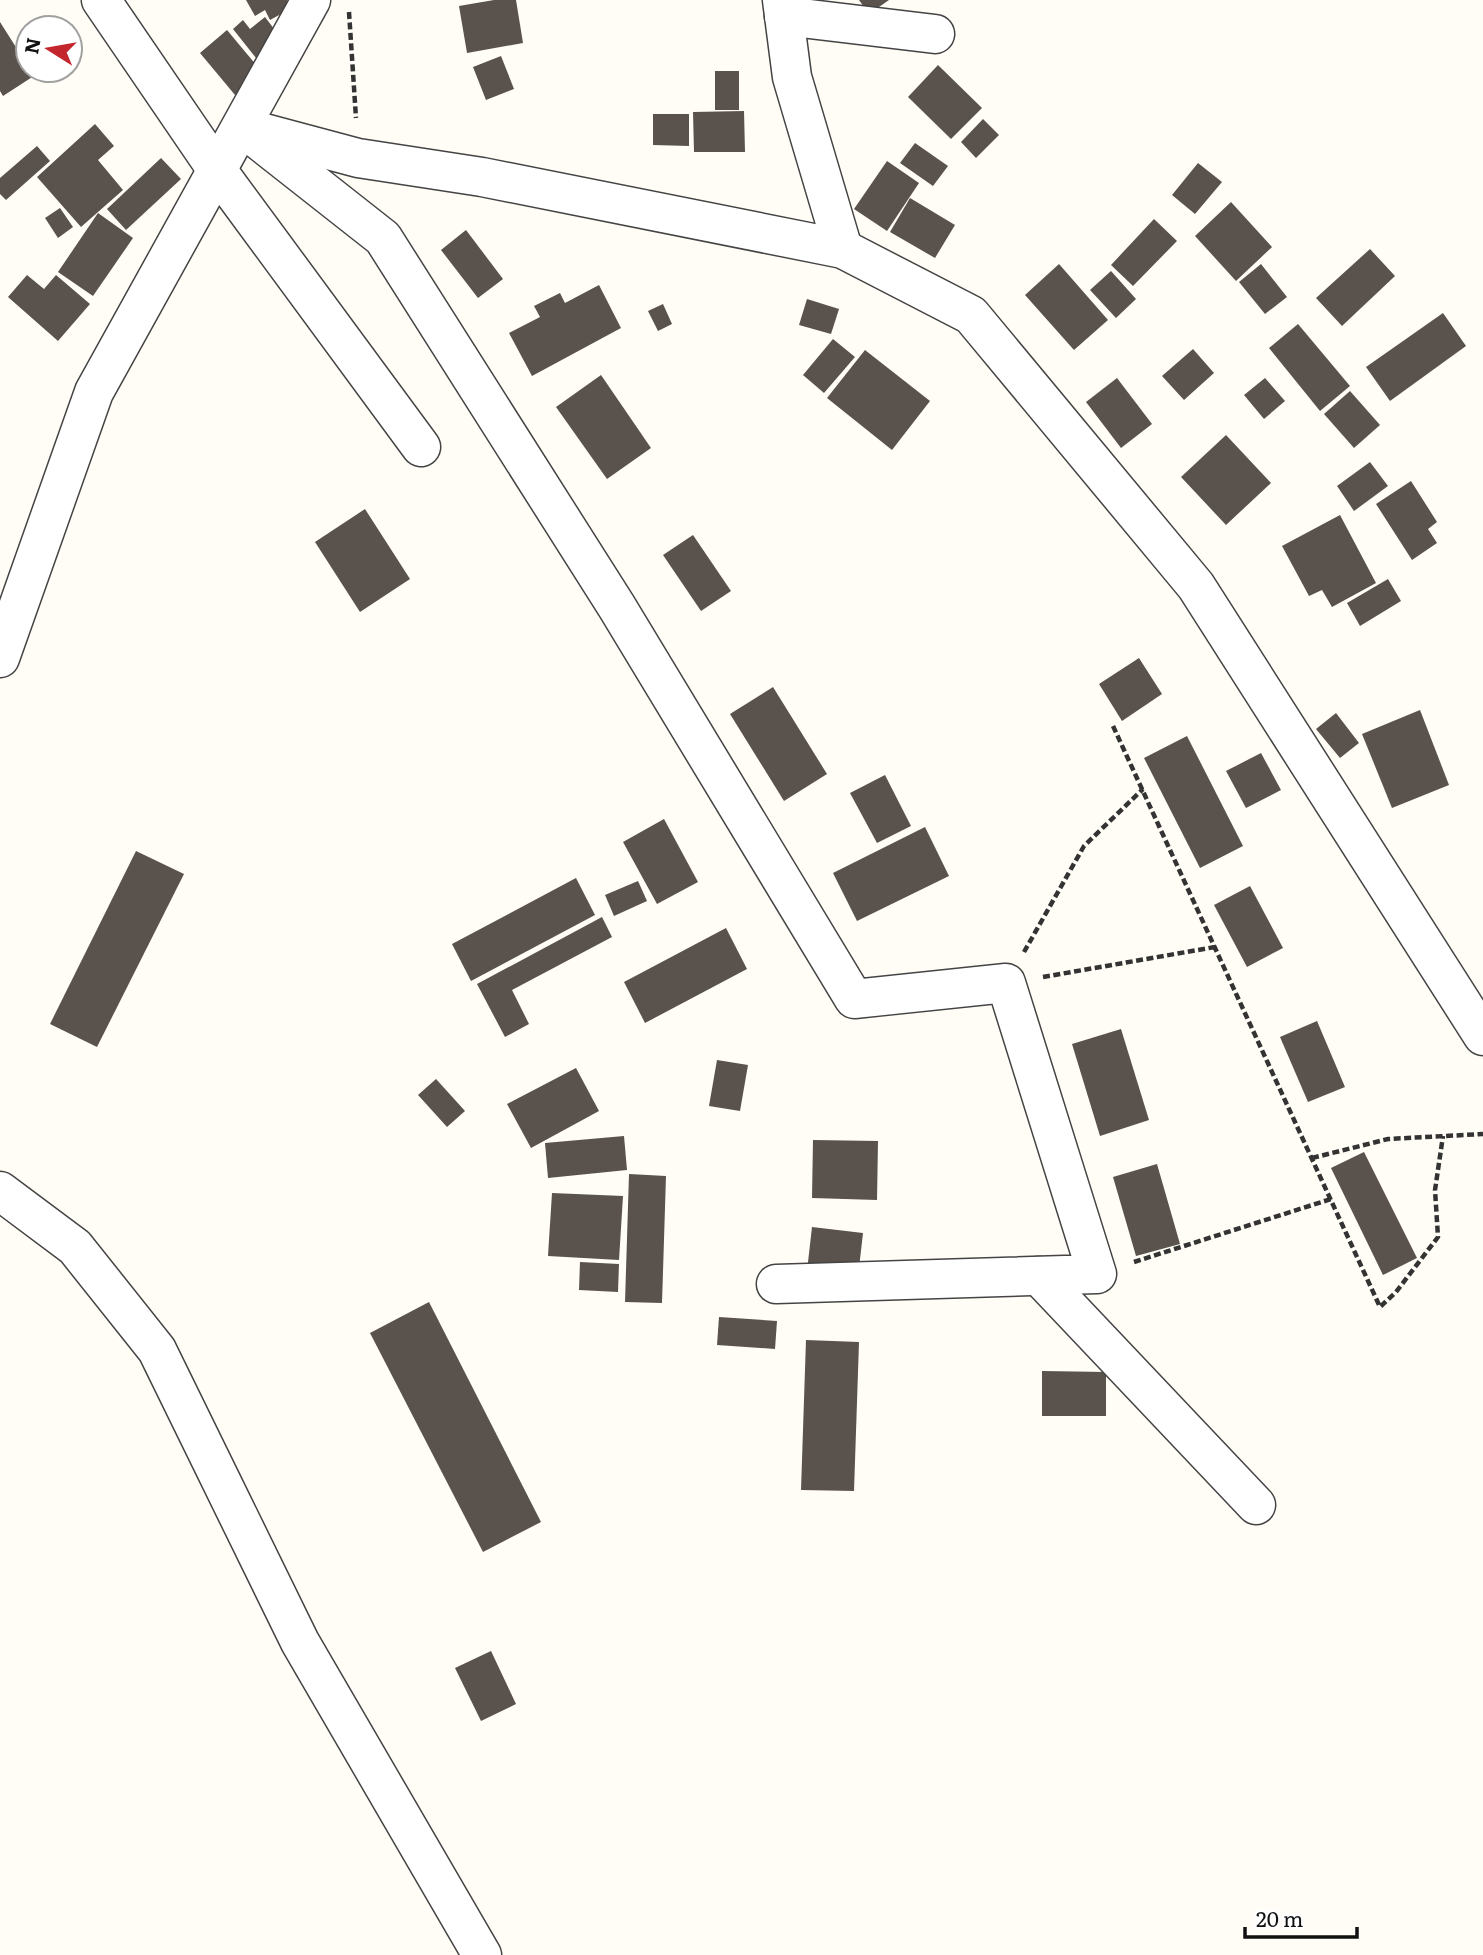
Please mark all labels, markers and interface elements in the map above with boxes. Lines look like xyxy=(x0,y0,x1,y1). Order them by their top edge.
north arrow xyxy=(14,14,84,84)
text: N xyxy=(16,35,47,56)
scale bar xyxy=(1245,1896,1357,1940)
text: 20 m xyxy=(1256,1902,1303,1933)

